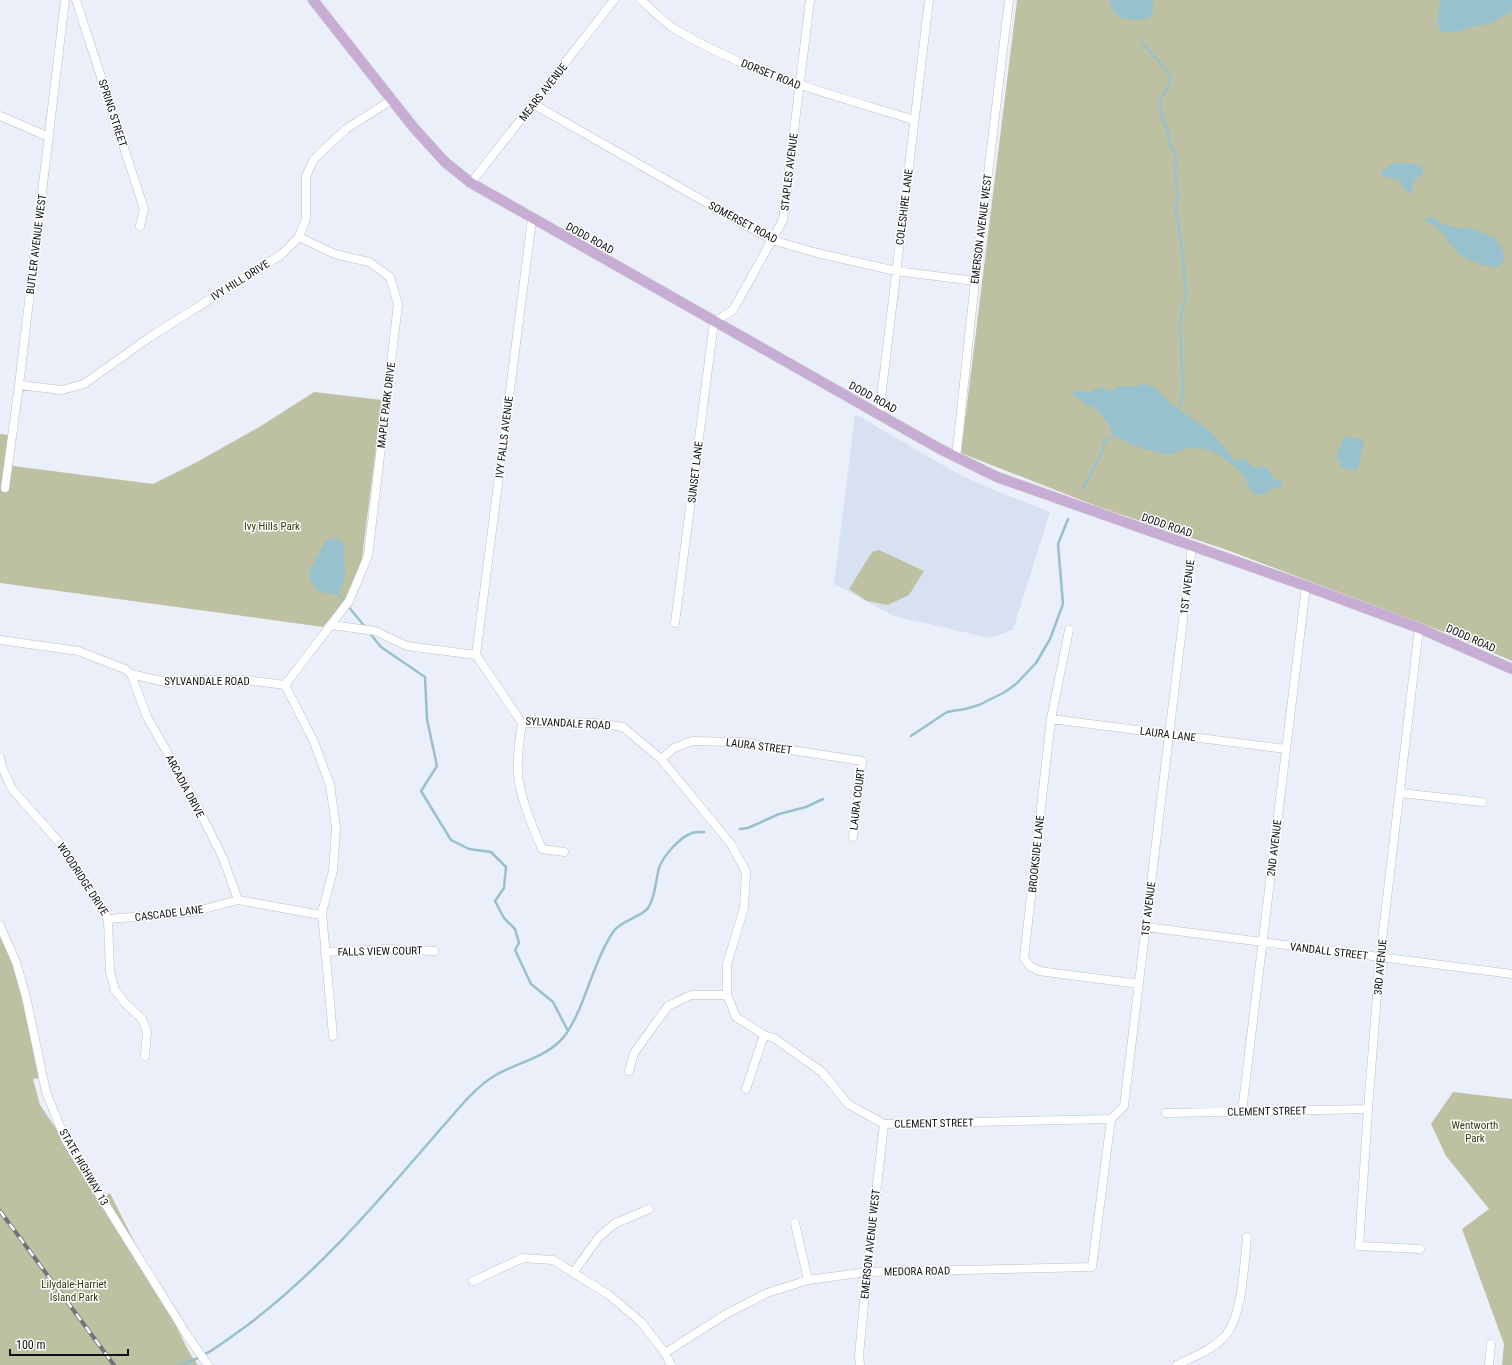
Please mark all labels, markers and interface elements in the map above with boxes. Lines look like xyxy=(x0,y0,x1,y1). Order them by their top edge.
street label: DORSET ROAD xyxy=(739,57,802,92)
street label: MEARS AVENUE xyxy=(517,60,570,124)
street label: SPRING STREET xyxy=(95,78,130,149)
street label: STAPLES AVENUE xyxy=(778,132,801,212)
street label: COLESHIRE LANE xyxy=(893,168,916,246)
street label: EMERSON AVENUE WEST xyxy=(968,173,995,285)
street label: BUTLER AVENUE WEST xyxy=(24,193,49,295)
street label: SOMERSET ROAD xyxy=(706,199,779,246)
street label: DODD ROAD xyxy=(563,220,616,257)
street label: IVY HILL DRIVE xyxy=(209,257,272,303)
street label: MAPLE PARK DRIVE xyxy=(375,361,398,449)
street label: DODD ROAD xyxy=(846,379,899,416)
street label: IVY FALLS AVENUE xyxy=(493,395,516,479)
street label: SUNSET LANE xyxy=(685,440,706,504)
street label: DODD ROAD xyxy=(1140,511,1194,540)
park label: Ivy Hills Park xyxy=(244,520,300,533)
street label: 1ST AVENUE xyxy=(1178,558,1197,615)
street label: DODD ROAD xyxy=(1444,622,1498,655)
street label: SYLVANDALE ROAD xyxy=(164,675,250,688)
street label: SYLVANDALE ROAD xyxy=(525,715,611,732)
street label: LAURA LANE xyxy=(1139,725,1197,744)
street label: LAURA STREET xyxy=(725,736,793,757)
street label: ARCADIA DRIVE xyxy=(163,753,207,820)
street label: LAURA COURT xyxy=(847,767,868,831)
street label: BROOKSIDE LANE xyxy=(1026,814,1047,893)
street label: 2ND AVENUE xyxy=(1265,818,1284,877)
street label: WOODRIDGE DRIVE xyxy=(54,841,111,918)
street label: 1ST AVENUE xyxy=(1139,880,1158,937)
street label: CASCADE LANE xyxy=(134,903,205,924)
street label: 3RD AVENUE xyxy=(1372,938,1389,996)
street label: VANDALL STREET xyxy=(1289,940,1369,963)
street label: FALLS VIEW COURT xyxy=(337,944,423,959)
street label: CLEMENT STREET xyxy=(1227,1104,1307,1119)
street label: CLEMENT STREET xyxy=(894,1116,974,1131)
park label: Wentworth Park xyxy=(1452,1119,1498,1145)
street label: STATE HIGHWAY 13 xyxy=(56,1127,111,1208)
street label: EMERSON AVENUE WEST xyxy=(858,1188,883,1300)
street label: MEDORA ROAD xyxy=(884,1264,950,1279)
park label: Lilydale-Harriet Island Park xyxy=(41,1278,107,1304)
scale bar xyxy=(10,1331,128,1357)
text: 100 m xyxy=(16,1338,46,1352)

